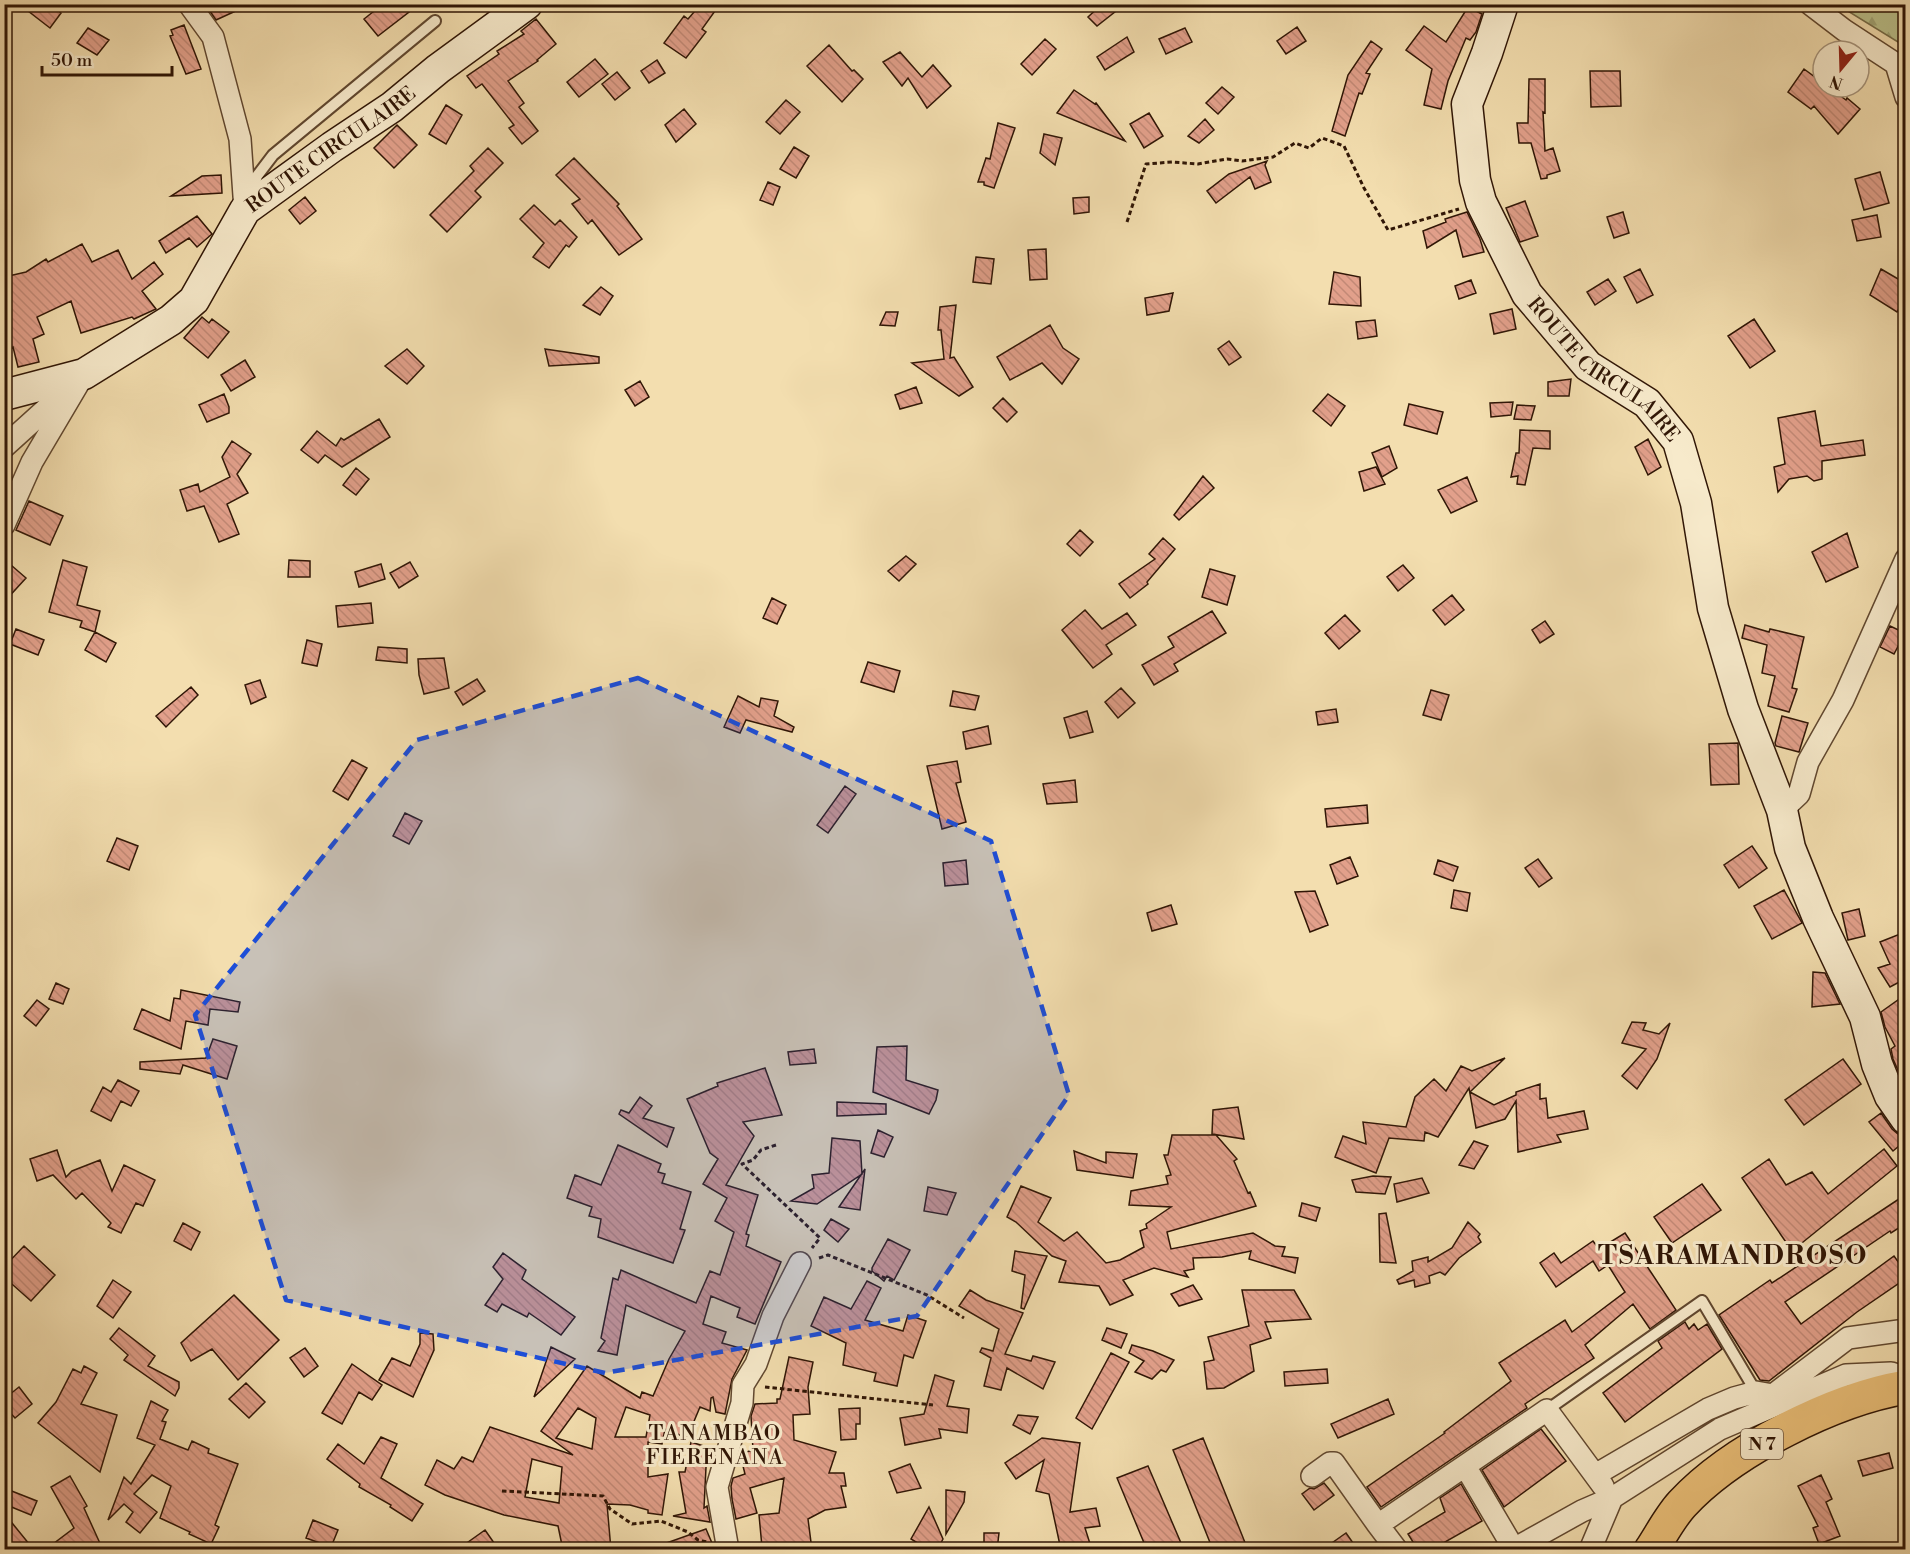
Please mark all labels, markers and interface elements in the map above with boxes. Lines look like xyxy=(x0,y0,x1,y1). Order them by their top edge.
scale bar xyxy=(42,39,172,77)
north arrow xyxy=(1811,39,1871,99)
text: 50 m xyxy=(51,49,93,72)
text: N xyxy=(1827,71,1846,94)
street label: ROUTE CIRCULAIRE xyxy=(242,82,422,219)
street label: ROUTE CIRCULAIRE xyxy=(1521,292,1684,447)
district label: TSARAMANDROSO xyxy=(1598,1240,1868,1272)
district label: TANAMBAO FIERENANA xyxy=(646,1421,784,1471)
road number: N 7 xyxy=(1741,1429,1783,1459)

